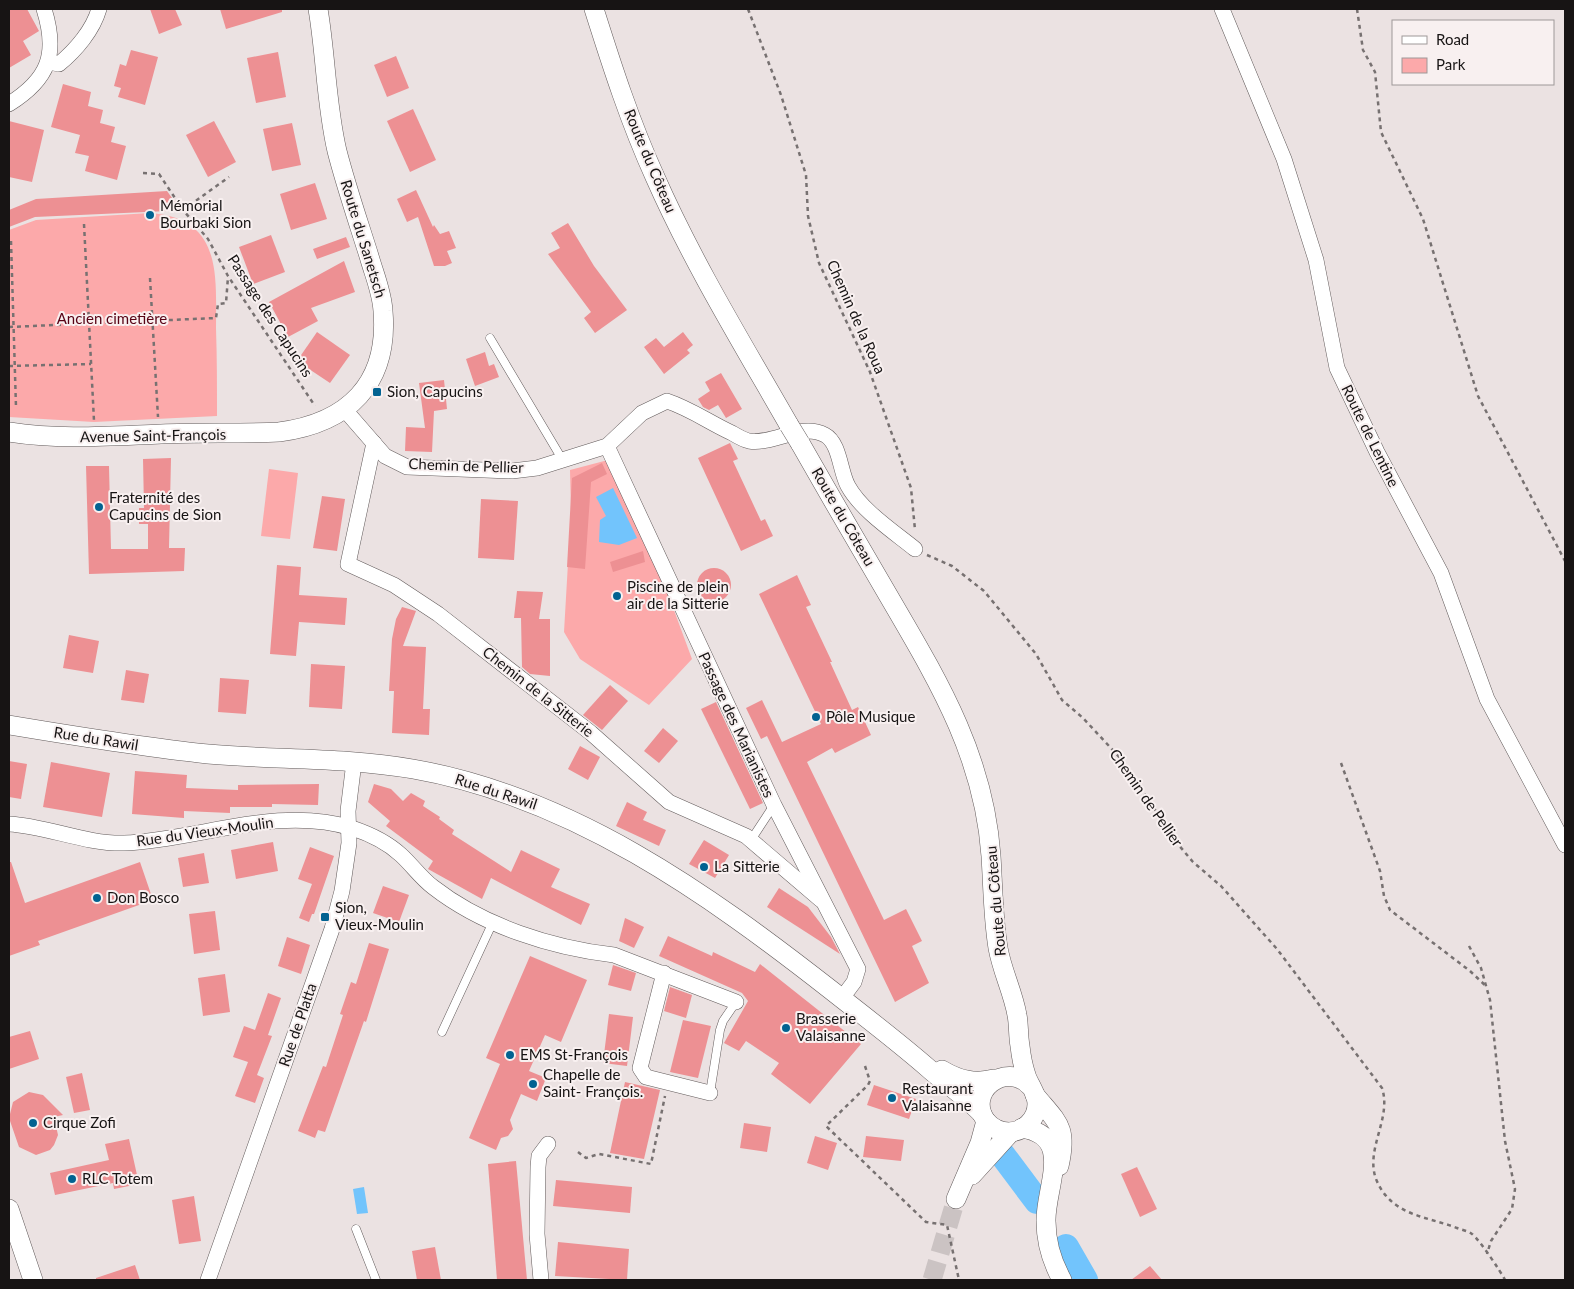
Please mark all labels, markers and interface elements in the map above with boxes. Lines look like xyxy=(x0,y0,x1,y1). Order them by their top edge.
legend xyxy=(1392,20,1554,85)
text: Road xyxy=(1436,30,1469,48)
text: Park xyxy=(1436,55,1466,73)
street label: Route du Côteau xyxy=(621,106,681,215)
street label: Route du Sanetsch xyxy=(337,177,390,300)
place label: Mémorial Bourbaki Sion xyxy=(160,196,251,231)
marker: Mémorial Bourbaki Sion xyxy=(144,209,156,221)
street label: Passage des Capucins xyxy=(224,251,317,380)
street label: Chemin de la Roua xyxy=(824,257,890,376)
park label: Ancien cimetière xyxy=(57,309,167,327)
street label: Route de Lentine xyxy=(1338,381,1404,490)
place label: Sion, Capucins xyxy=(387,382,483,400)
marker: Sion, Capucins xyxy=(371,386,383,398)
street label: Avenue Saint-François xyxy=(80,425,226,445)
street label: Chemin de Pellier xyxy=(408,454,524,476)
street label: Route du Côteau xyxy=(808,464,879,569)
place label: Fraternité des Capucins de Sion xyxy=(109,488,221,523)
marker: Fraternité des Capucins de Sion xyxy=(93,501,105,513)
place label: Piscine de plein air de la Sitterie xyxy=(627,577,729,612)
marker: Piscine de plein air de la Sitterie xyxy=(611,590,623,602)
street label: Chemin de la Sitterie xyxy=(479,642,598,740)
street label: Passage des Marianistes xyxy=(695,649,779,800)
place label: Pôle Musique xyxy=(826,707,915,725)
marker: Pôle Musique xyxy=(810,711,822,723)
street label: Rue du Rawil xyxy=(53,722,140,754)
street label: Chemin de Pellier xyxy=(1106,745,1188,850)
street label: Rue du Rawil xyxy=(453,769,540,813)
street label: Rue du Vieux-Moulin xyxy=(135,812,275,850)
street label: Route du Côteau xyxy=(981,845,1009,957)
place label: La Sitterie xyxy=(714,857,780,875)
marker: La Sitterie xyxy=(698,861,710,873)
place label: Don Bosco xyxy=(107,888,179,906)
marker: Don Bosco xyxy=(91,892,103,904)
place label: Sion, Vieux-Moulin xyxy=(335,898,424,933)
marker: Sion, Vieux-Moulin xyxy=(319,911,331,923)
street label: Rue de Platta xyxy=(274,981,320,1069)
place label: Brasserie Valaisanne xyxy=(796,1009,866,1044)
marker: Brasserie Valaisanne xyxy=(780,1022,792,1034)
place label: EMS St-François xyxy=(520,1045,628,1063)
marker: EMS St-François xyxy=(504,1049,516,1061)
place label: Chapelle de Saint- François. xyxy=(543,1065,643,1100)
marker: Chapelle de Saint- François. xyxy=(527,1078,539,1090)
place label: Restaurant Valaisanne xyxy=(902,1079,974,1114)
marker: Restaurant Valaisanne xyxy=(886,1092,898,1104)
place label: Cirque Zofi xyxy=(43,1113,116,1131)
marker: Cirque Zofi xyxy=(27,1117,39,1129)
place label: RLC Totem xyxy=(82,1169,153,1187)
marker: RLC Totem xyxy=(66,1173,78,1185)

